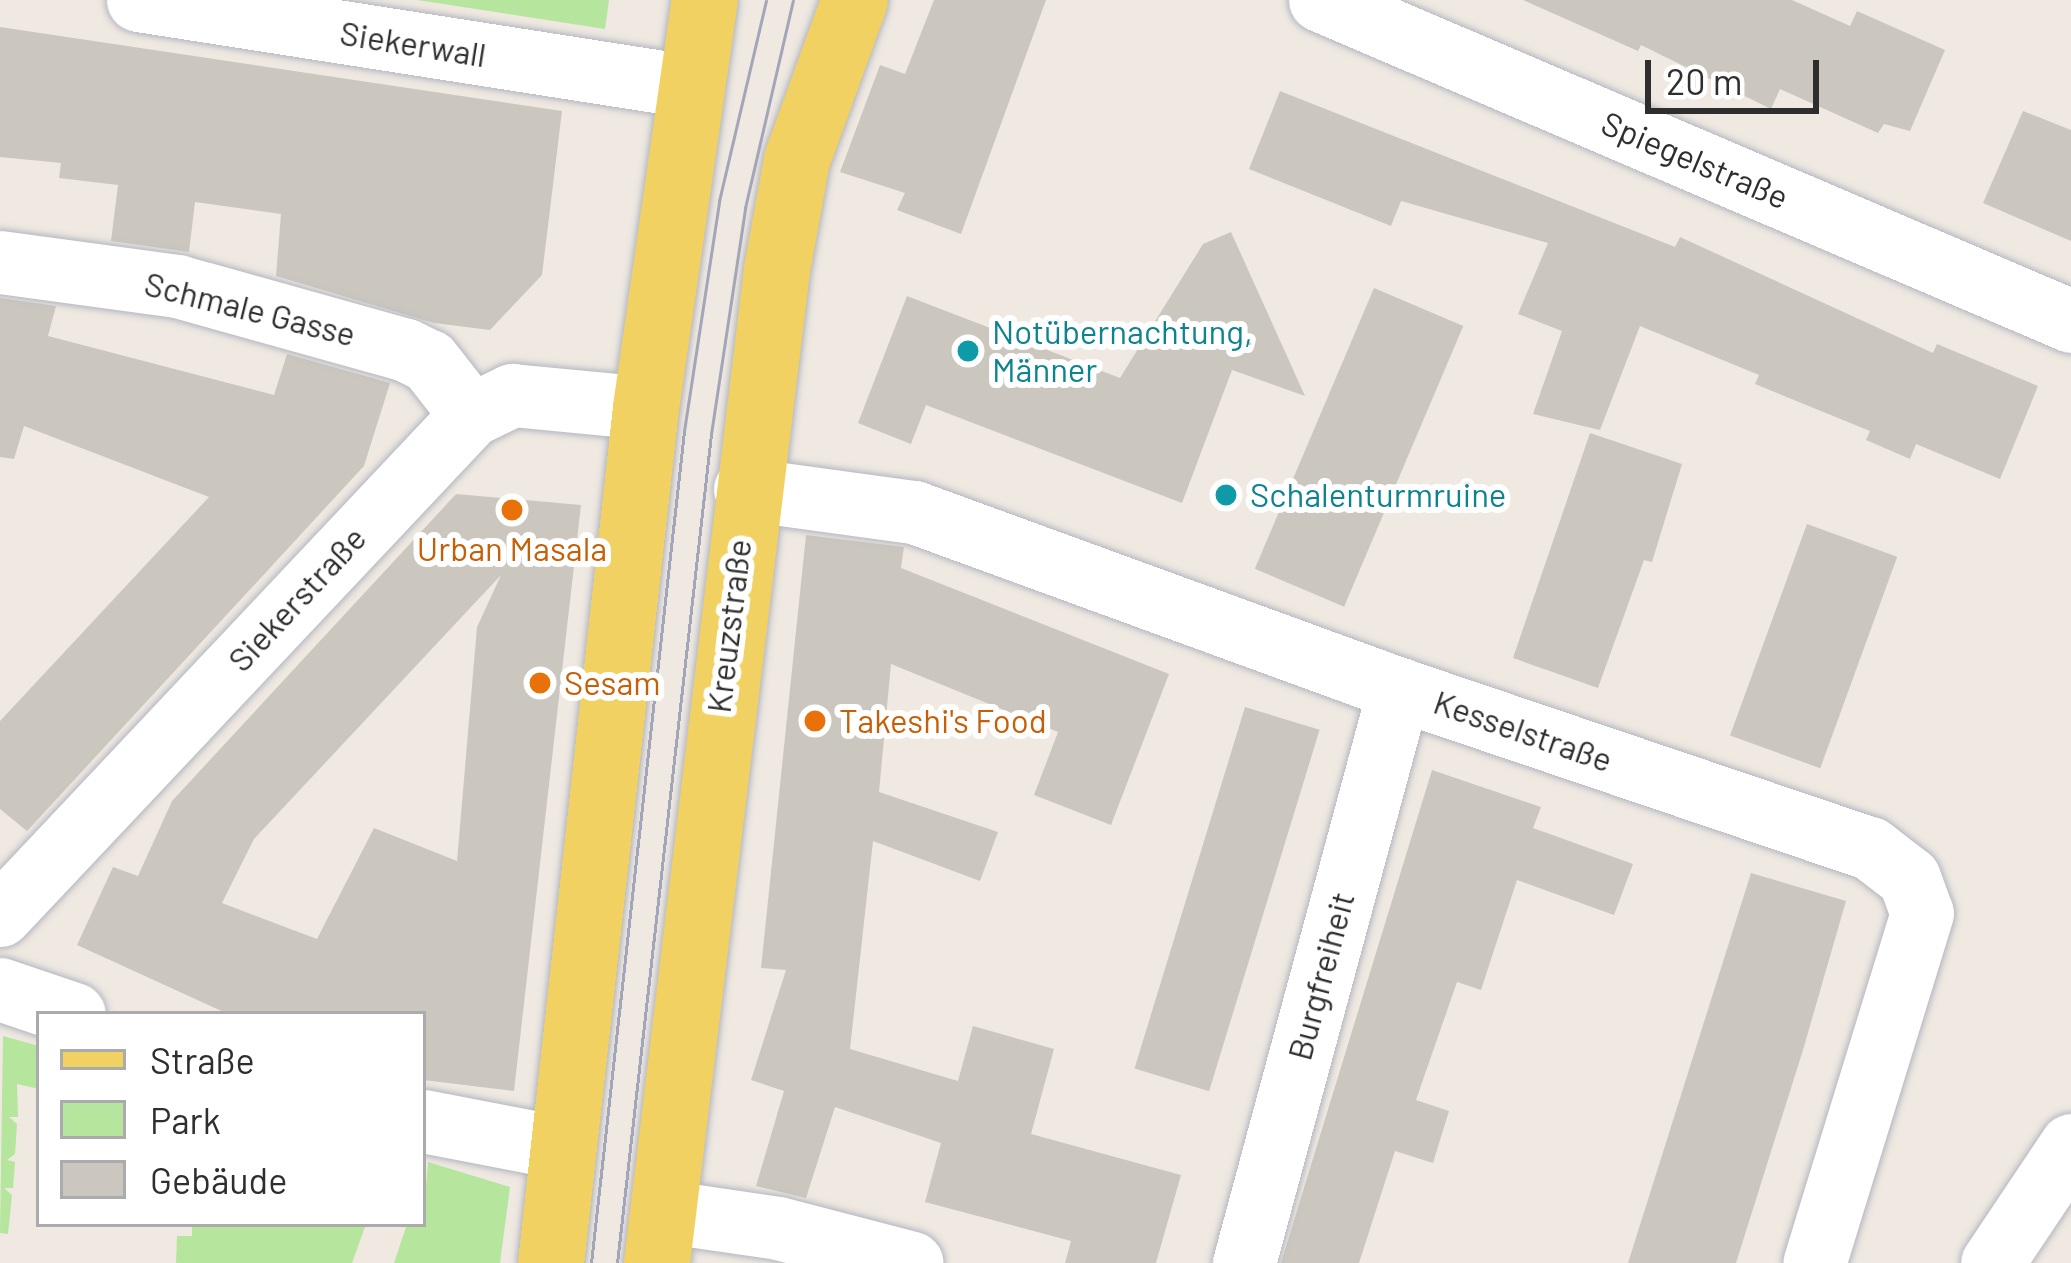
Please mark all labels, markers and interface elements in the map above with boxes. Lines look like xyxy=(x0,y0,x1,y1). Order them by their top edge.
street label: Siekerwall xyxy=(337,13,489,75)
scale bar xyxy=(1651,36,1825,110)
text: 20 m xyxy=(1666,59,1743,102)
street label: Spiegelstraße xyxy=(1596,103,1794,217)
street label: Schmale Gasse xyxy=(140,264,360,354)
place label: Notübernachtung, Männer xyxy=(992,312,1253,390)
marker: Notübernachtung, Männer xyxy=(955,338,981,364)
place label: Schalenturmruine xyxy=(1250,475,1506,515)
marker: Schalenturmruine xyxy=(1213,482,1239,508)
marker: Urban Masala xyxy=(499,497,525,523)
street label: Siekerstraße xyxy=(220,518,374,680)
place label: Urban Masala xyxy=(417,529,607,569)
street label: Kreuzstraße xyxy=(699,537,759,715)
place label: Sesam xyxy=(564,663,661,703)
marker: Sesam xyxy=(527,670,553,696)
street label: Kesselstraße xyxy=(1429,682,1617,780)
place label: Takeshi's Food xyxy=(839,701,1047,741)
marker: Takeshi's Food xyxy=(802,708,828,734)
street label: Burgfreiheit xyxy=(1280,888,1362,1064)
legend xyxy=(36,1011,426,1227)
text: Straße xyxy=(150,1038,255,1081)
text: Park xyxy=(150,1098,221,1141)
text: Gebäude xyxy=(150,1158,287,1201)

